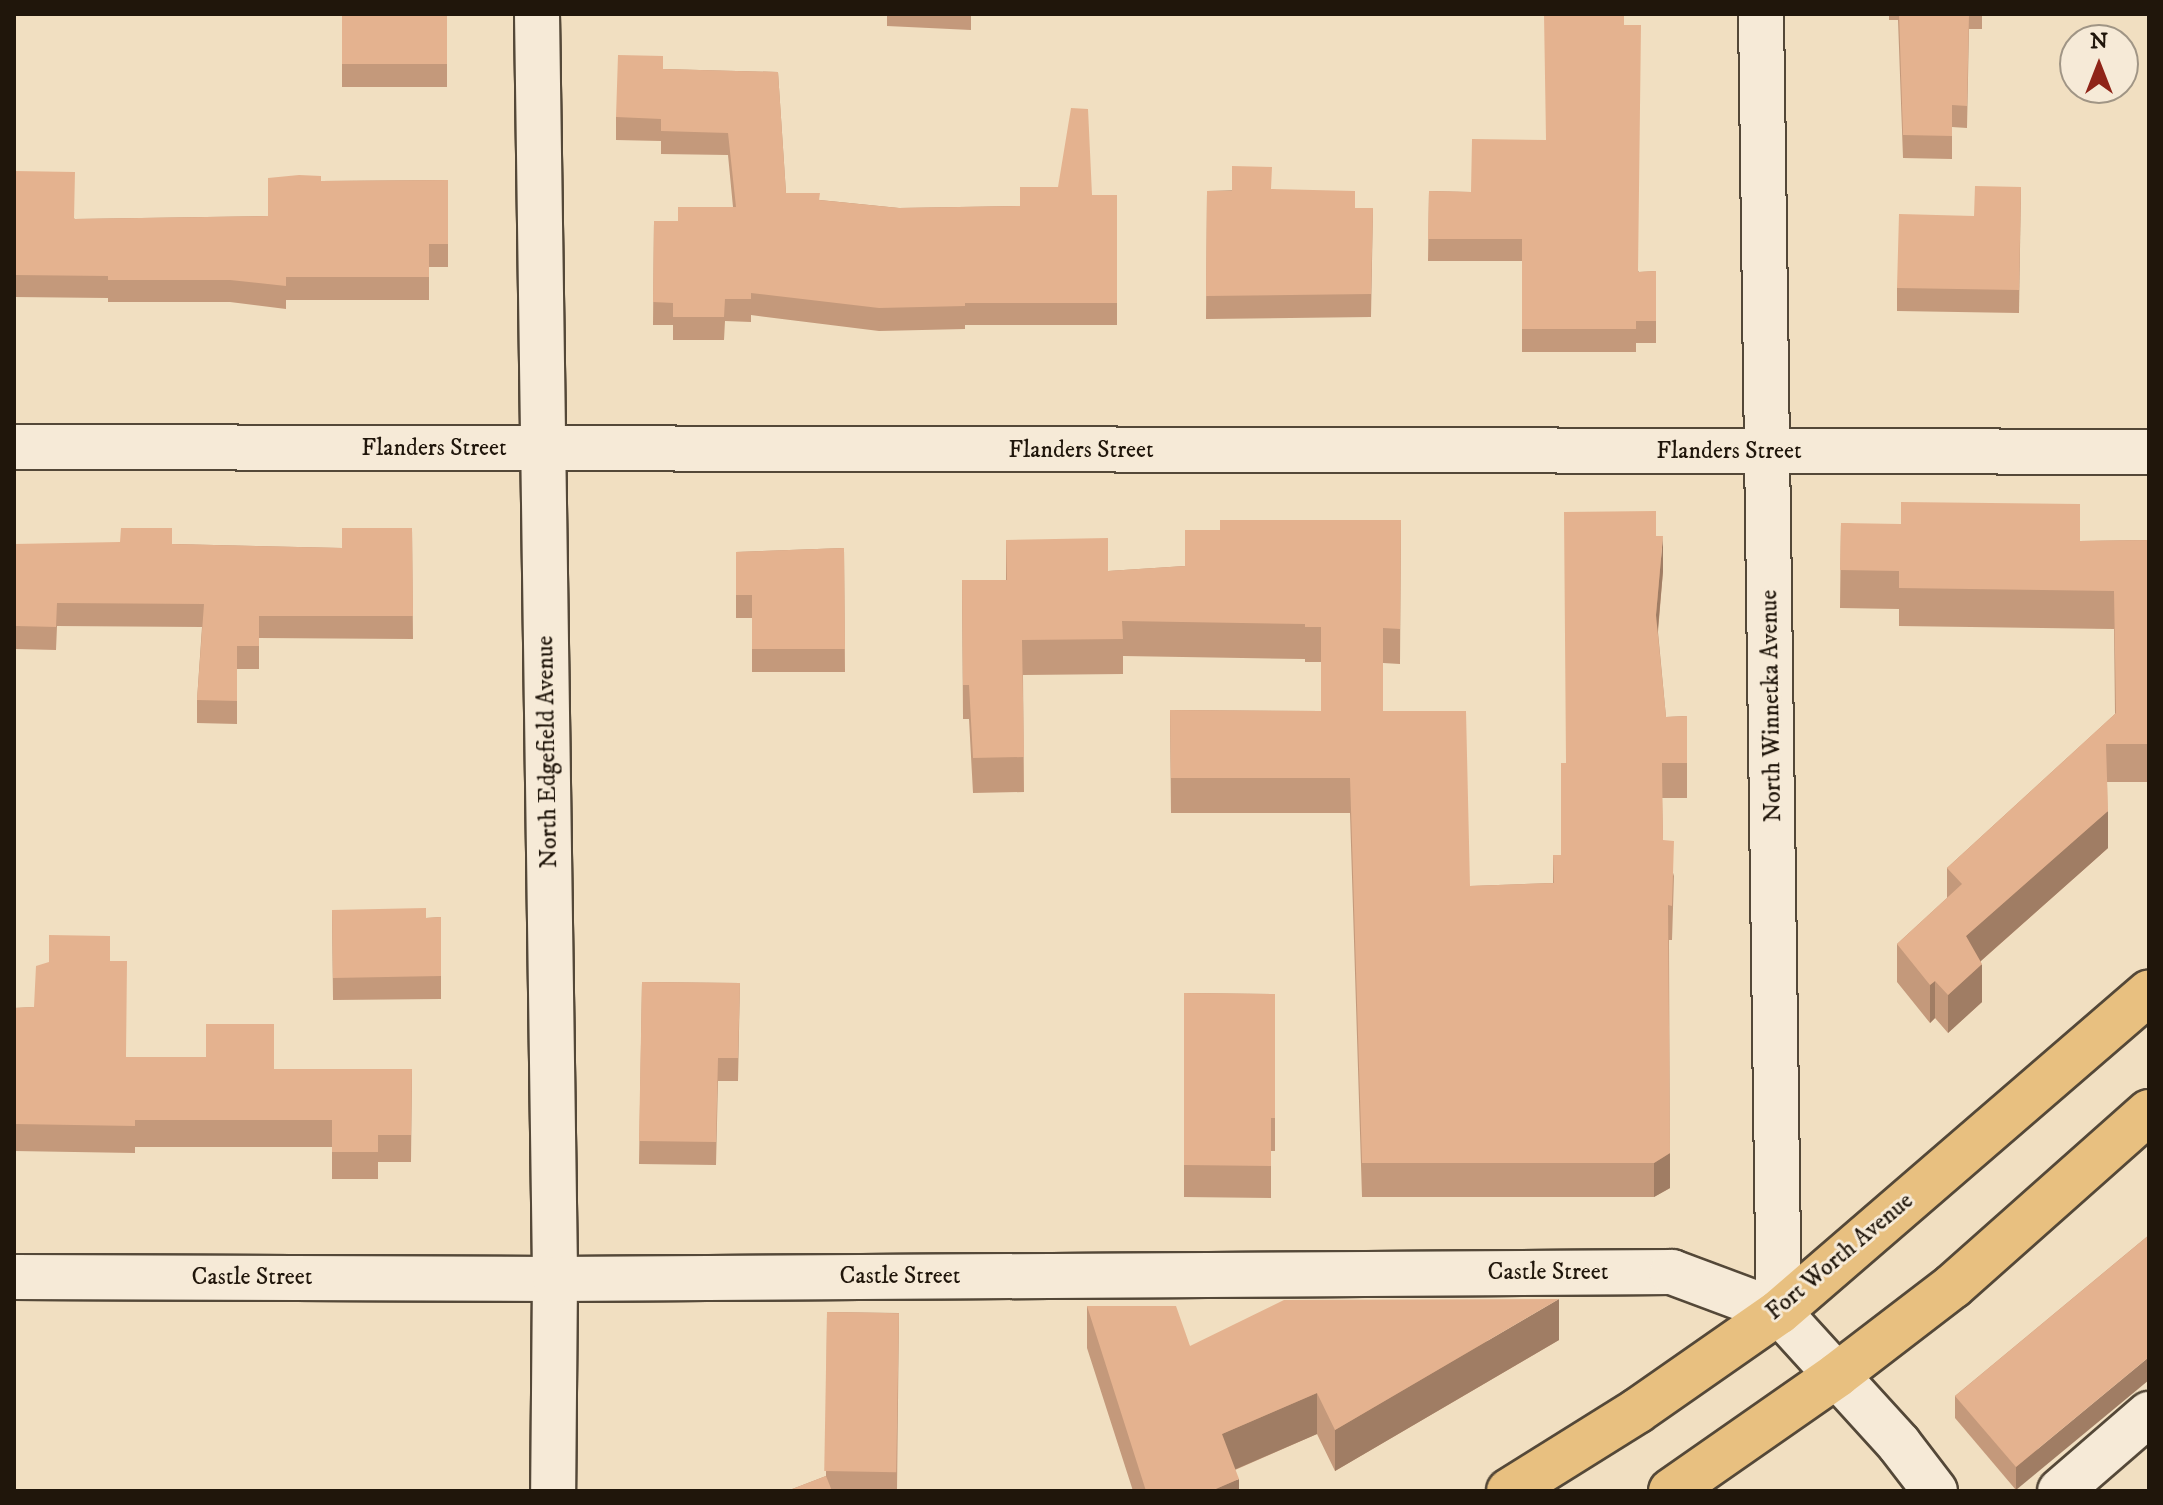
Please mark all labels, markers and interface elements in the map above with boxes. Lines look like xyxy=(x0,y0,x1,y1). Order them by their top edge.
north arrow xyxy=(2059,24,2139,104)
text: N xyxy=(2090,28,2108,55)
street label: Flanders Street xyxy=(361,435,507,463)
street label: Flanders Street xyxy=(1008,437,1154,465)
street label: Flanders Street xyxy=(1656,438,1802,466)
street label: North Winnetka Avenue xyxy=(1756,590,1788,822)
street label: North Edgefield Avenue xyxy=(532,635,564,869)
street label: Fort Worth Avenue xyxy=(1761,1187,1919,1327)
street label: Castle Street xyxy=(1488,1259,1608,1287)
street label: Castle Street xyxy=(840,1263,960,1291)
street label: Castle Street xyxy=(192,1264,312,1292)

